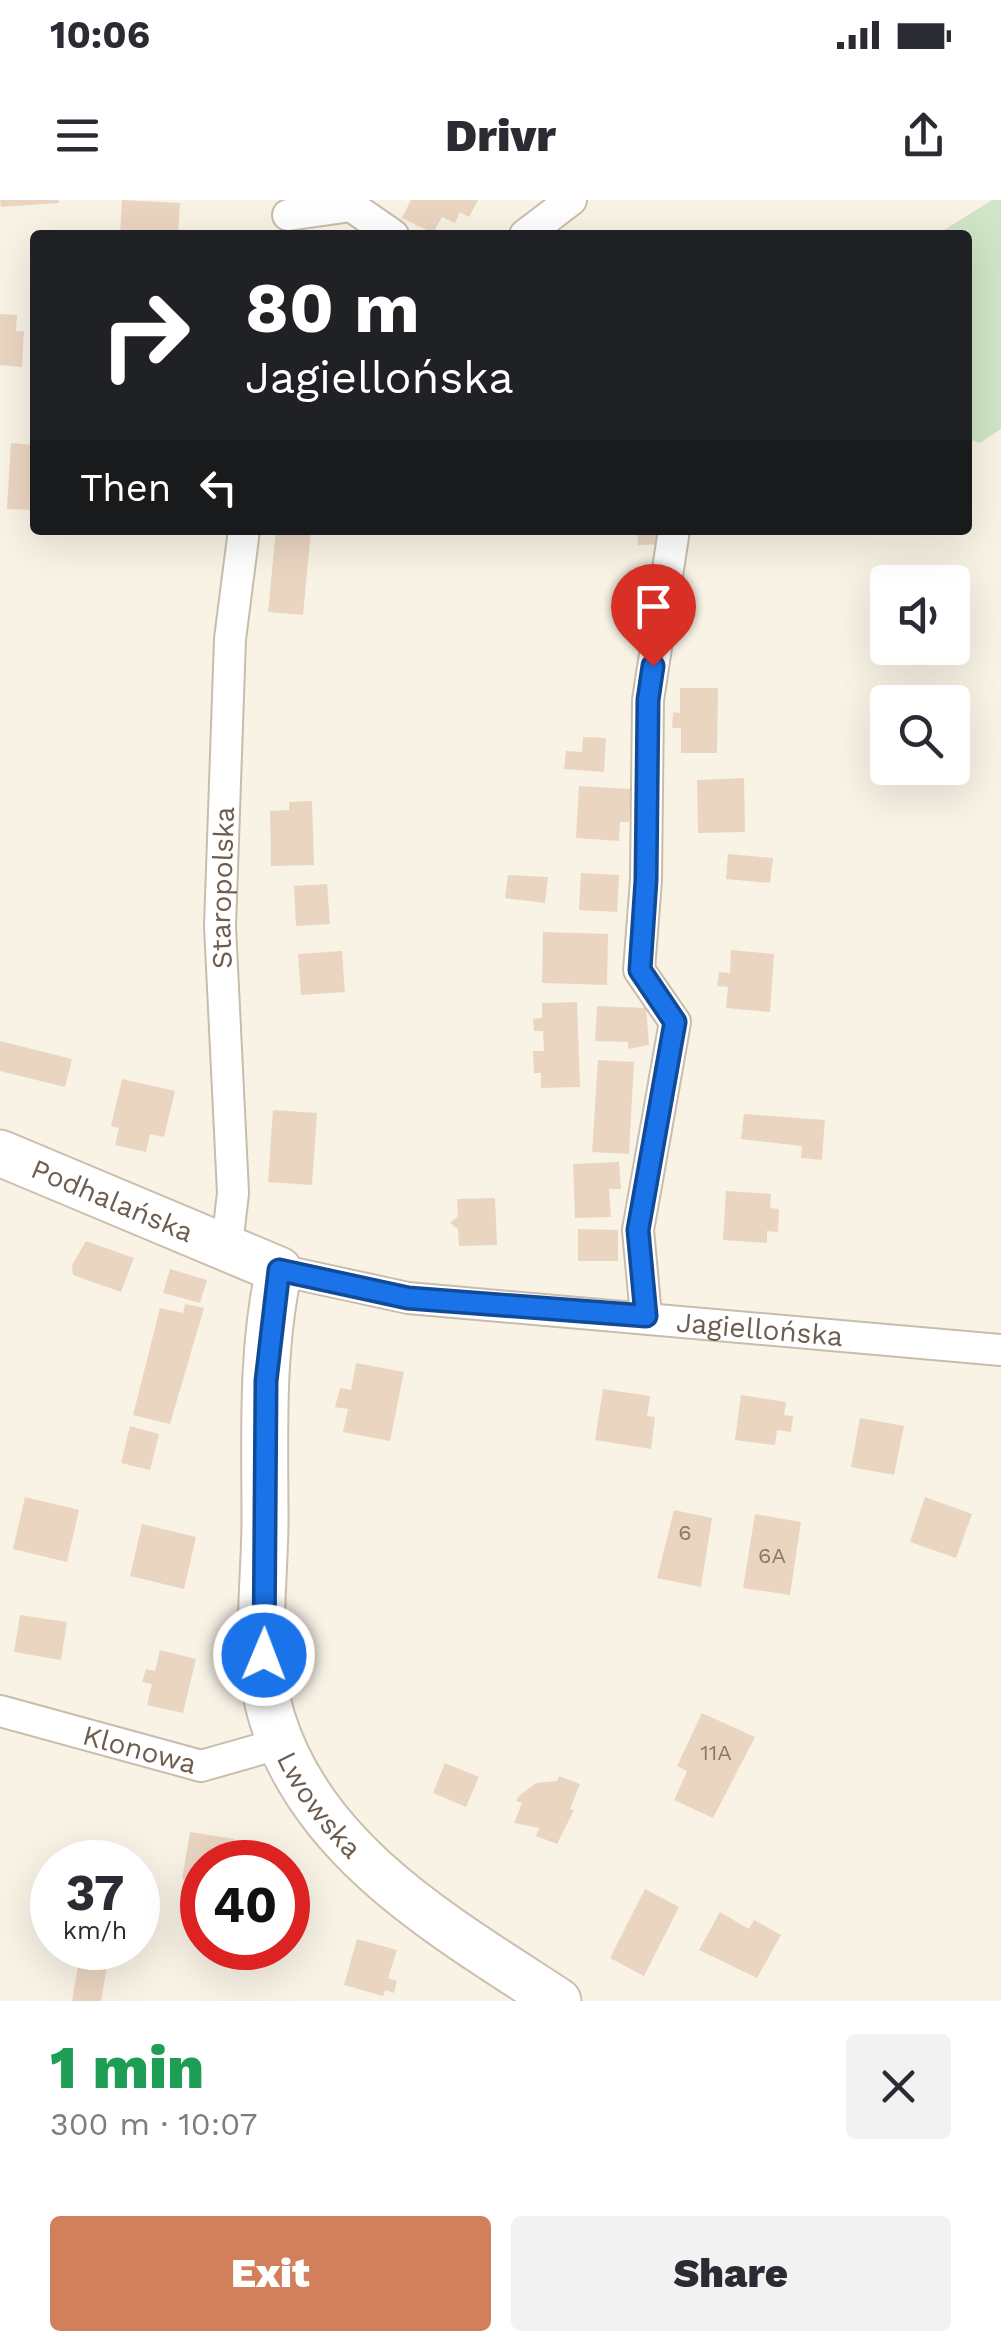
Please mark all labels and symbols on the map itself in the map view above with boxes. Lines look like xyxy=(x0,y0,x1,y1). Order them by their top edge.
pin xyxy=(611,564,696,667)
street label: Staropolska xyxy=(203,806,241,970)
street label: Podhalańska xyxy=(27,1152,199,1249)
street label: Jagiellońska xyxy=(675,1305,845,1353)
house number: 6 xyxy=(678,1520,692,1545)
house number: 6A xyxy=(758,1543,786,1568)
position arrow xyxy=(212,1603,316,1707)
street label: Klonowa xyxy=(79,1718,201,1781)
house number: 11A xyxy=(700,1740,732,1765)
street label: Lwowska xyxy=(270,1746,369,1865)
speed limit sign: 40 xyxy=(180,1840,310,1970)

